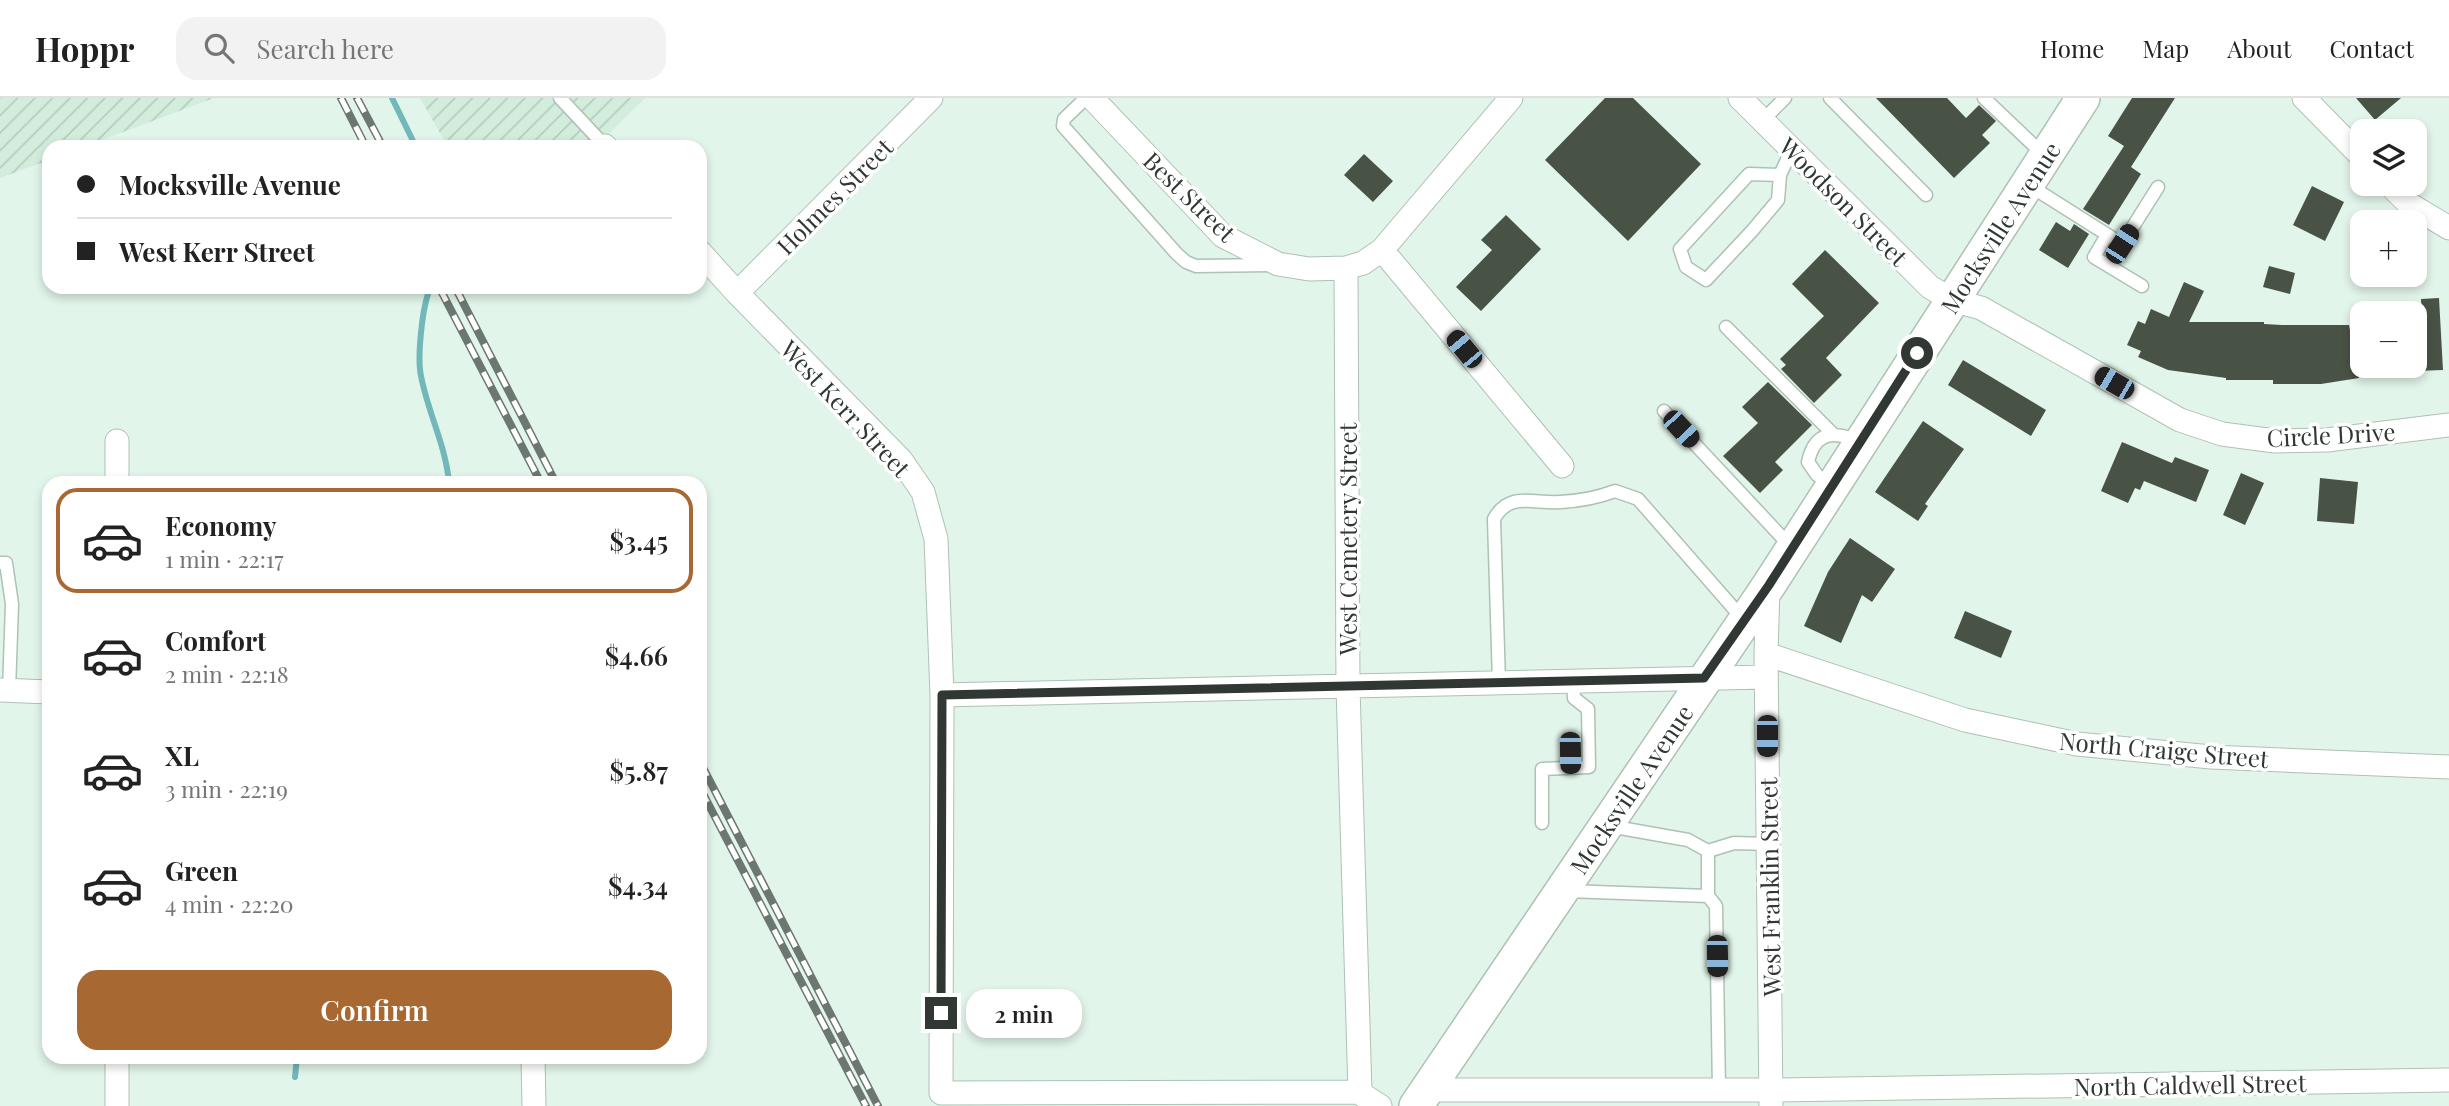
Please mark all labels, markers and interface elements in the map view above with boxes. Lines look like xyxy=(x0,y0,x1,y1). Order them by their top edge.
search box xyxy=(176,17,666,80)
text: Hoppr xyxy=(35,26,134,70)
icon: search xyxy=(200,29,238,67)
text: Search here xyxy=(256,31,394,66)
text: Home xyxy=(2040,32,2104,64)
text: Map xyxy=(2142,32,2189,64)
text: About xyxy=(2227,32,2291,64)
text: Contact xyxy=(2329,32,2414,64)
map controls xyxy=(2350,119,2427,378)
button: layers xyxy=(2350,119,2427,196)
street label: Woodson Street xyxy=(1772,129,1915,272)
street label: Holmes Street xyxy=(769,131,899,261)
street label: Mocksville Avenue xyxy=(1933,135,2067,319)
street label: Best Street xyxy=(1137,144,1243,248)
text: Mocksville Avenue xyxy=(119,167,341,202)
button: + xyxy=(2350,210,2427,287)
car xyxy=(2102,221,2143,267)
text: West Kerr Street xyxy=(119,234,315,269)
button: − xyxy=(2350,301,2427,378)
car xyxy=(1443,326,1486,372)
street label: West Kerr Street xyxy=(774,332,918,484)
route start xyxy=(1901,337,1933,369)
car xyxy=(2091,363,2138,403)
car xyxy=(1659,406,1704,452)
street label: Circle Drive xyxy=(2266,415,2396,453)
street label: West Cemetery Street xyxy=(1331,422,1363,656)
text: Economy xyxy=(165,508,276,543)
icon: car xyxy=(81,509,144,572)
text: $3.45 xyxy=(609,523,668,558)
text: 1 min · 22:17 xyxy=(165,543,284,574)
text: Comfort xyxy=(165,623,266,658)
icon: car xyxy=(81,624,144,687)
text: $4.66 xyxy=(605,638,668,673)
text: 2 min · 22:18 xyxy=(165,658,289,689)
street label: Mocksville Avenue xyxy=(1562,698,1700,880)
car xyxy=(1757,715,1778,757)
street label: North Craige Street xyxy=(2058,724,2271,774)
car xyxy=(1560,732,1581,774)
text: XL xyxy=(165,738,199,773)
icon: car xyxy=(81,739,144,802)
text: $5.87 xyxy=(609,753,668,788)
text: 3 min · 22:19 xyxy=(165,773,288,804)
street label: West Franklin Street xyxy=(1751,777,1787,998)
text: Green xyxy=(165,853,238,888)
icon: car xyxy=(81,854,144,917)
text: $4.34 xyxy=(608,868,668,903)
text: 4 min · 22:20 xyxy=(165,888,293,919)
car xyxy=(1707,935,1728,977)
button: Confirm xyxy=(77,970,672,1050)
callout: 2 min xyxy=(965,988,1081,1038)
route end xyxy=(925,997,957,1029)
text: 2 min xyxy=(995,998,1053,1029)
street label: North Caldwell Street xyxy=(2073,1066,2307,1102)

